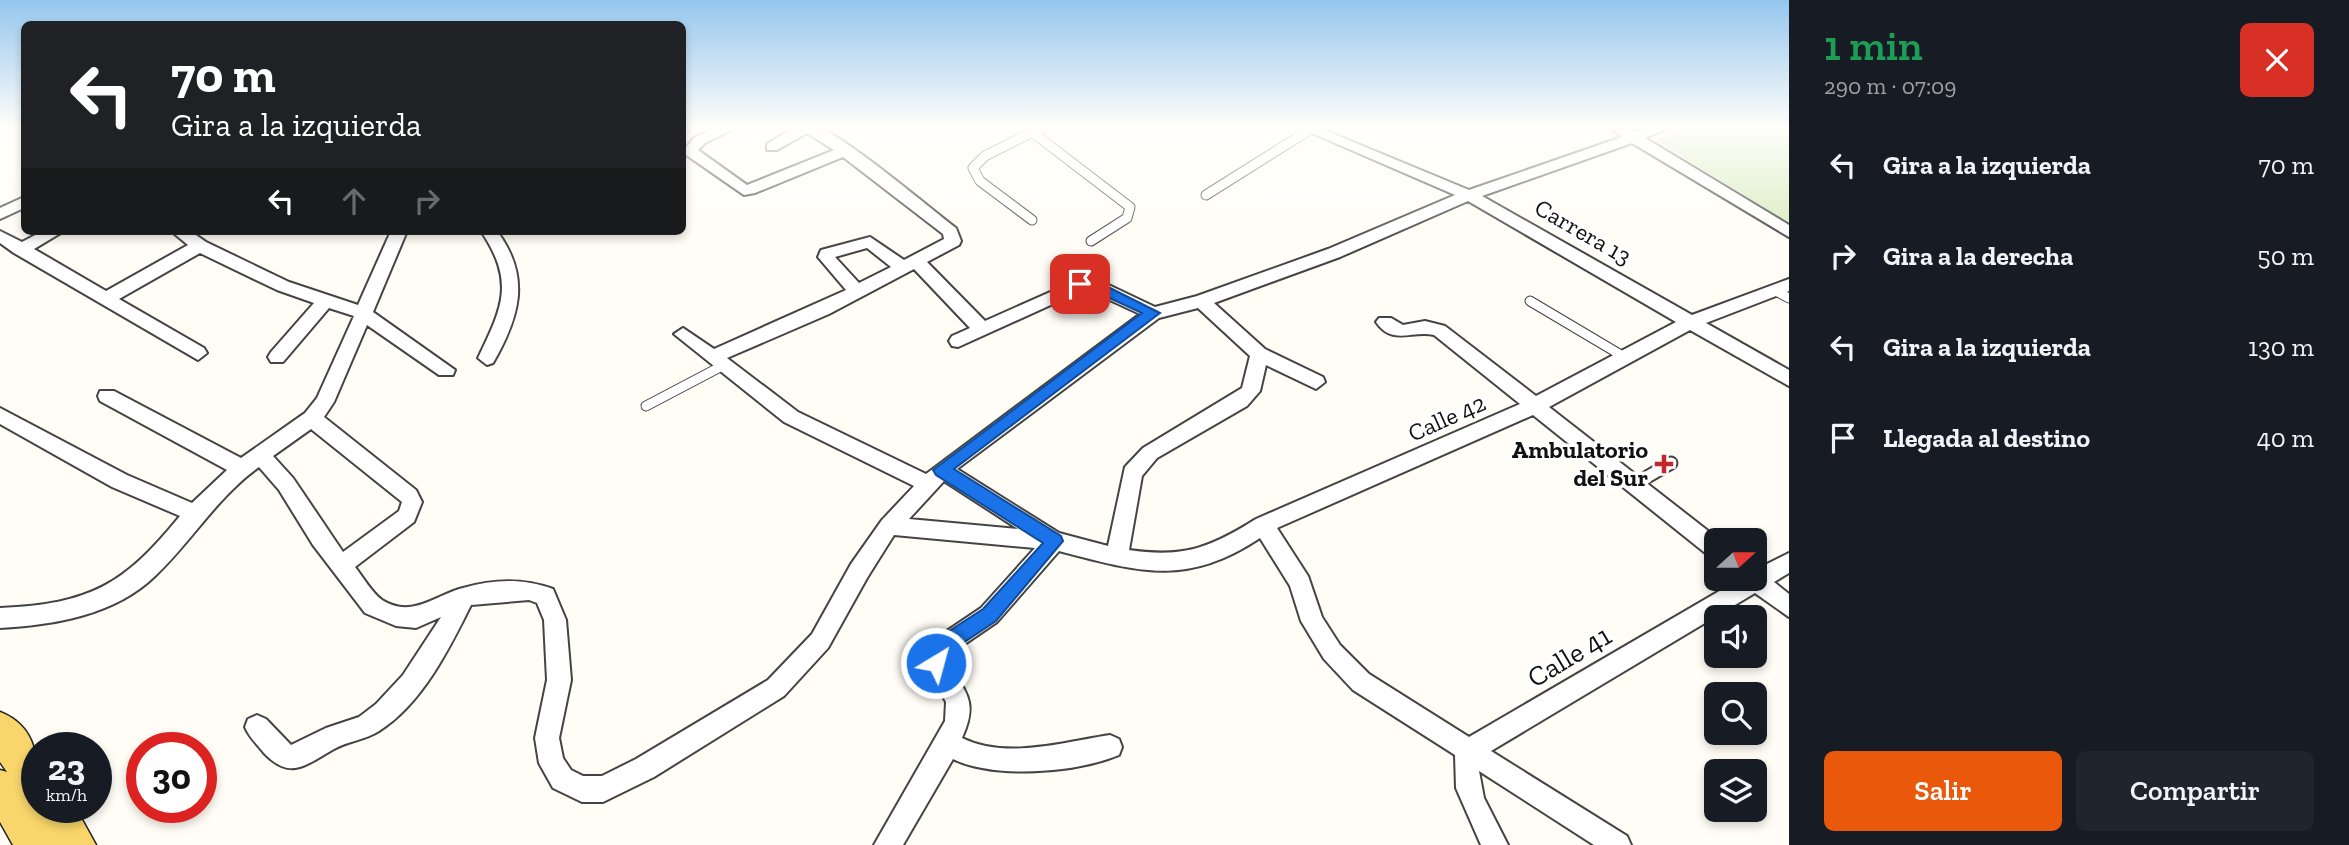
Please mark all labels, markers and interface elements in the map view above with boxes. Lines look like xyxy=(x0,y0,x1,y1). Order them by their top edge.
text: 1 min xyxy=(1824,20,1923,71)
button: close xyxy=(2240,23,2314,97)
text: 70 m xyxy=(171,46,276,105)
icon: left xyxy=(56,49,147,140)
text: 290 m · 07:09 xyxy=(1824,72,1957,100)
text: Gira a la izquierda xyxy=(171,106,422,144)
icon: left xyxy=(1824,146,1862,184)
text: Gira a la izquierda xyxy=(1883,149,2091,181)
text: 70 m xyxy=(2258,149,2314,181)
icon: left xyxy=(262,182,300,220)
icon: ahead xyxy=(335,182,373,220)
icon: right xyxy=(408,182,446,220)
street label: Carrera 13 xyxy=(1530,192,1637,271)
icon: right xyxy=(1824,237,1862,275)
text: Gira a la derecha xyxy=(1883,240,2073,272)
text: 50 m xyxy=(2257,240,2314,272)
pin xyxy=(1050,254,1110,314)
icon: arrive xyxy=(1061,265,1099,303)
icon: left xyxy=(1824,328,1862,366)
text: Gira a la izquierda xyxy=(1883,331,2091,363)
text: 130 m xyxy=(2248,331,2314,363)
street label: Calle 42 xyxy=(1403,388,1490,447)
icon: arrive xyxy=(1824,419,1862,457)
text: Llegada al destino xyxy=(1883,422,2090,454)
text: 40 m xyxy=(2257,422,2314,454)
place label: Ambulatorio del Sur xyxy=(1512,435,1648,492)
marker: Ambulatorio del Sur xyxy=(1654,454,1674,474)
north arrow xyxy=(1704,528,1768,592)
map controls xyxy=(1704,528,1767,822)
button: sound xyxy=(1704,605,1767,668)
street label: Calle 41 xyxy=(1521,619,1617,694)
position arrow xyxy=(899,626,973,700)
button: search xyxy=(1704,682,1767,745)
speed limit sign: 30 xyxy=(126,732,217,823)
text: 23 xyxy=(48,747,85,789)
button: Salir xyxy=(1824,751,2062,831)
button: Compartir xyxy=(2076,751,2314,831)
button: layers xyxy=(1704,759,1767,822)
text: km/h xyxy=(46,784,87,806)

